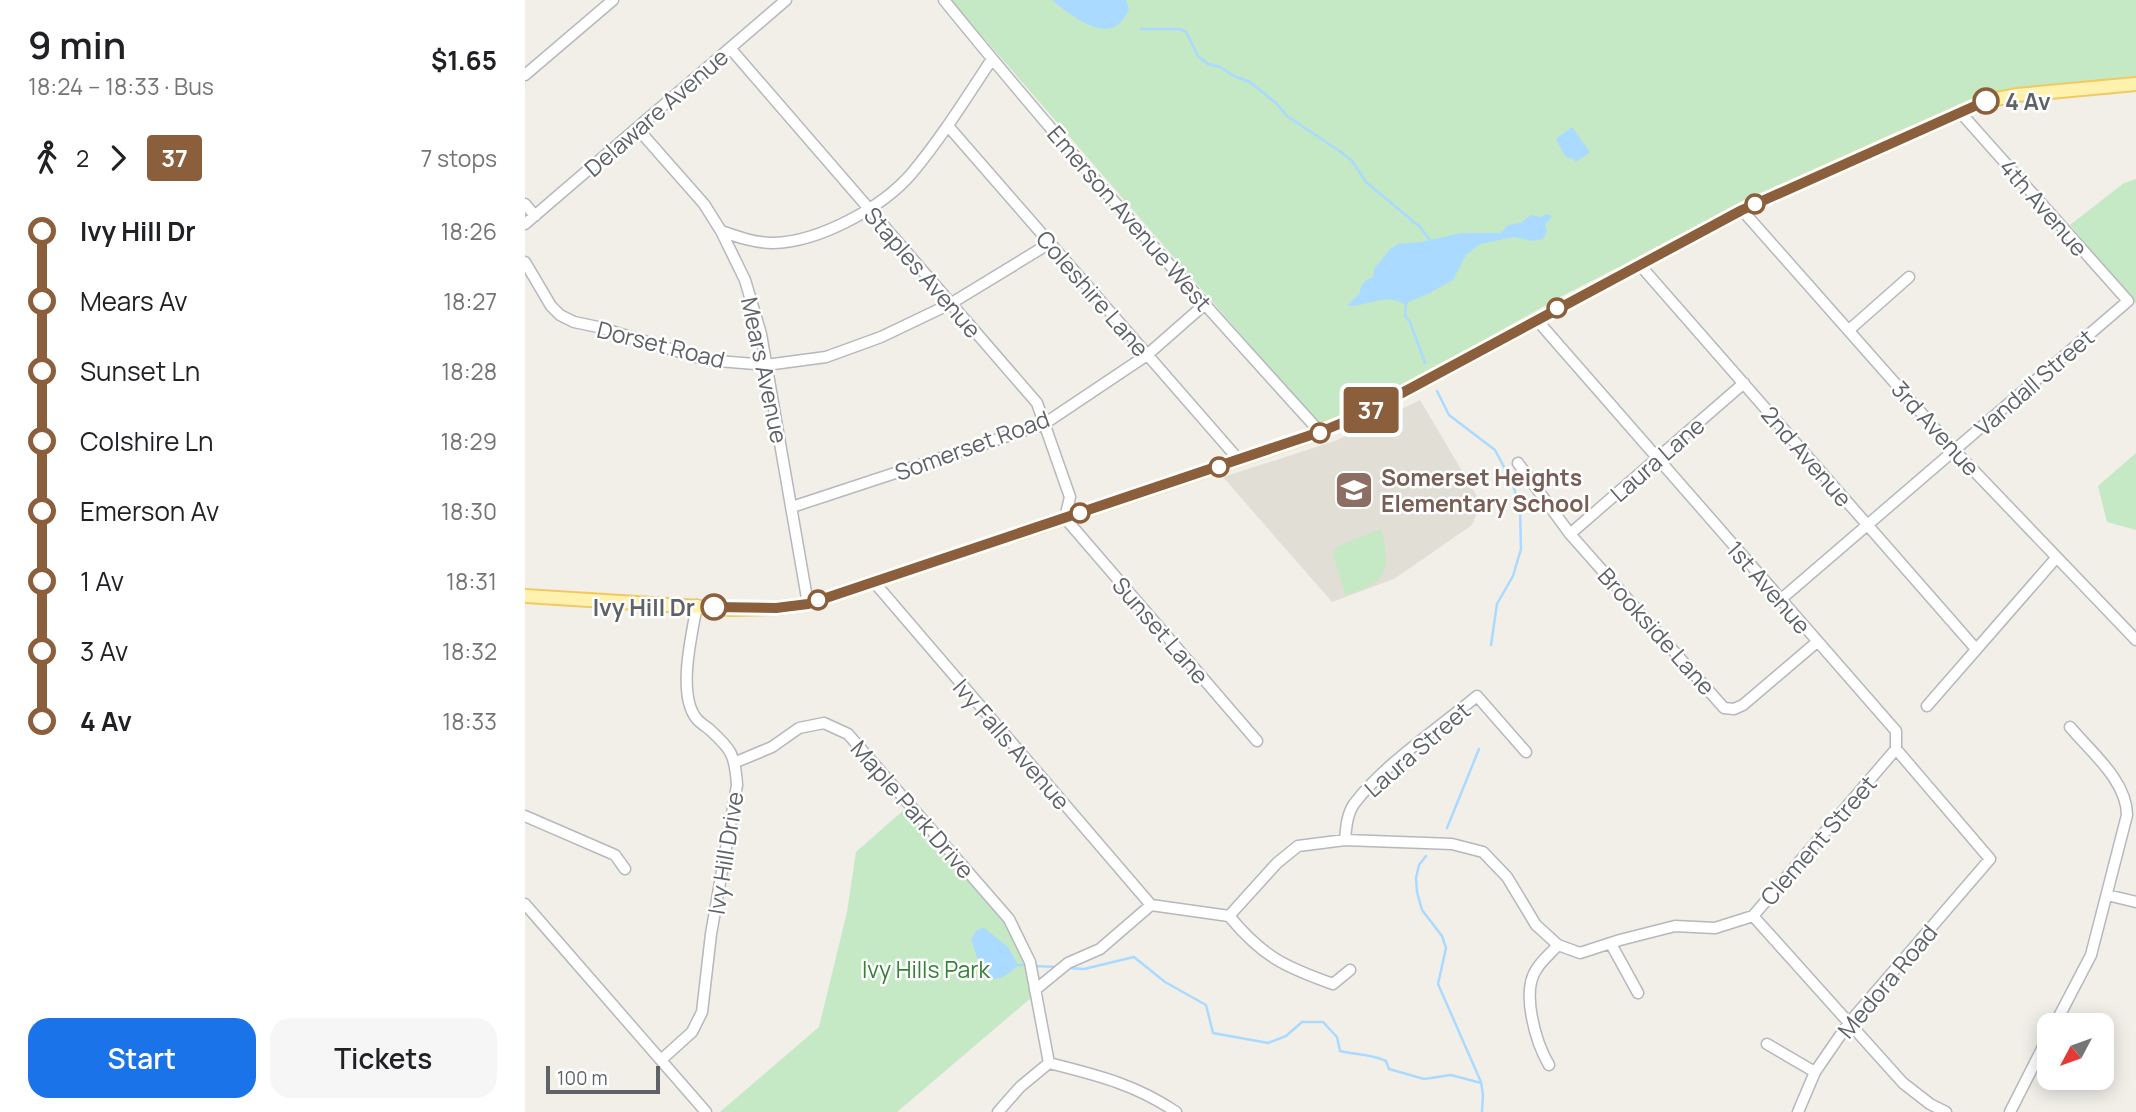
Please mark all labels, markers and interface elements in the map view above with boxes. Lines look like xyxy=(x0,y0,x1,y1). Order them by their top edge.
text: 9 min xyxy=(28,18,126,70)
street label: Delaware Avenue xyxy=(577,40,735,184)
text: $1.65 xyxy=(431,42,497,78)
text: 18:24 – 18:33 · Bus xyxy=(28,70,214,102)
place label: 4 Av xyxy=(2005,85,2051,117)
marker: 4 Av xyxy=(1973,88,1999,114)
street label: Emerson Avenue West xyxy=(1041,118,1219,318)
icon: walk xyxy=(28,139,66,177)
icon: forward xyxy=(99,139,137,177)
text: 37 xyxy=(161,141,188,174)
text: 2 xyxy=(76,142,89,174)
text: 7 stops xyxy=(421,142,497,174)
street label: 4th Avenue xyxy=(1993,151,2095,263)
unlabelled marker xyxy=(1745,194,1765,214)
street label: Staples Avenue xyxy=(857,200,989,344)
text: Ivy Hill Dr xyxy=(80,213,196,249)
text: 18:26 xyxy=(440,215,497,247)
street label: Coleshire Lane xyxy=(1029,223,1157,363)
text: Mears Av xyxy=(80,283,188,319)
text: 18:27 xyxy=(443,285,497,317)
street label: Mears Avenue xyxy=(734,294,796,446)
unlabelled marker xyxy=(1547,298,1567,318)
street label: Dorset Road xyxy=(594,313,728,375)
street label: Vandall Street xyxy=(1967,321,2101,443)
text: Sunset Ln xyxy=(80,353,200,389)
text: 18:28 xyxy=(441,355,497,387)
street label: 3rd Avenue xyxy=(1885,374,1987,482)
line badge: 37 xyxy=(1339,387,1403,433)
text: 37 xyxy=(1358,393,1384,426)
street label: 2nd Avenue xyxy=(1754,399,1860,513)
street label: Somerset Road xyxy=(890,402,1054,488)
street label: Laura Lane xyxy=(1603,409,1711,509)
text: Colshire Ln xyxy=(80,423,213,459)
unlabelled marker xyxy=(1310,423,1330,443)
text: 18:29 xyxy=(440,425,497,457)
unlabelled marker xyxy=(1209,457,1229,477)
place label: Somerset Heights Elementary School xyxy=(1381,461,1590,519)
school or university icon: Somerset Heights Elementary School xyxy=(1333,469,1375,511)
text: Emerson Av xyxy=(80,493,219,529)
text: 18:30 xyxy=(441,495,497,527)
unlabelled marker xyxy=(1070,503,1090,523)
street label: 1st Avenue xyxy=(1720,534,1818,640)
street label: Brookside Lane xyxy=(1591,560,1723,702)
text: 1 Av xyxy=(80,563,124,599)
text: 18:31 xyxy=(446,565,497,597)
street label: Sunset Lane xyxy=(1105,570,1217,690)
unlabelled marker xyxy=(808,590,828,610)
place label: Ivy Hill Dr xyxy=(593,591,695,623)
marker: Ivy Hill Dr xyxy=(701,594,727,620)
text: 3 Av xyxy=(80,633,128,669)
text: 18:32 xyxy=(442,635,497,667)
street label: Ivy Falls Avenue xyxy=(946,672,1078,816)
street label: Laura Street xyxy=(1357,694,1477,804)
text: 4 Av xyxy=(80,703,132,739)
text: 18:33 xyxy=(442,705,497,737)
street label: Maple Park Drive xyxy=(844,733,982,885)
street label: Clement Street xyxy=(1753,768,1883,912)
street label: Ivy Hill Drive xyxy=(700,789,750,917)
street label: Medora Road xyxy=(1830,917,1944,1045)
park label: Ivy Hills Park xyxy=(862,953,991,985)
north arrow xyxy=(2037,1013,2114,1090)
map controls xyxy=(2037,1013,2114,1090)
button: Start xyxy=(28,1018,256,1098)
button: Tickets xyxy=(270,1018,497,1098)
scale bar xyxy=(546,1063,660,1095)
text: 100 m xyxy=(557,1065,608,1091)

